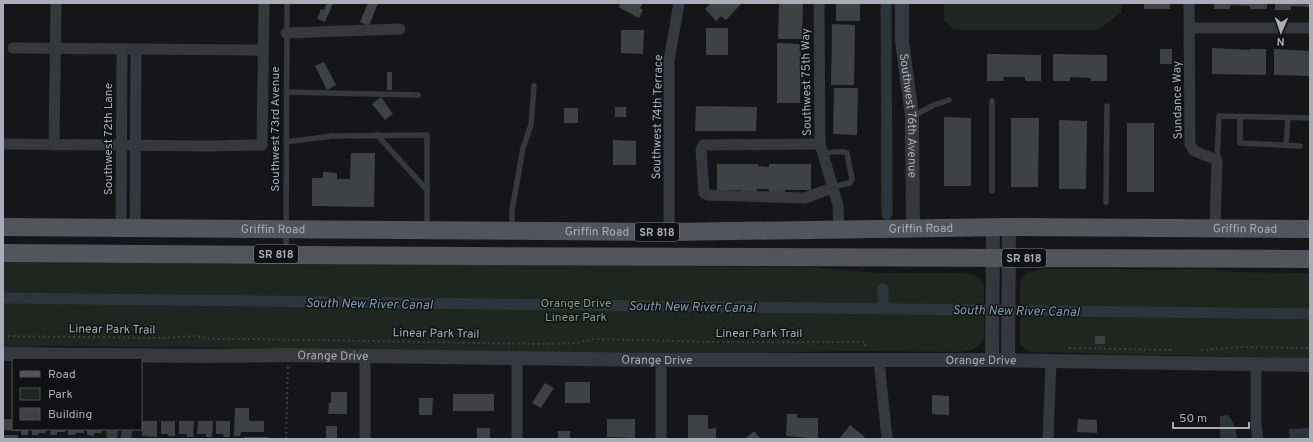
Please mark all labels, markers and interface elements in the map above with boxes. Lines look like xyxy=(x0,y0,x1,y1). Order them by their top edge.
north arrow xyxy=(1261,12,1301,52)
street label: Southwest 75th Way xyxy=(798,28,816,136)
text: N xyxy=(1276,34,1285,48)
street label: Southwest 76th Avenue xyxy=(895,52,920,178)
street label: Southwest 74th Terrace xyxy=(649,54,667,180)
street label: Sundance Way xyxy=(1169,61,1187,139)
street label: Southwest 73rd Avenue xyxy=(268,66,284,192)
street label: Southwest 72th Lane xyxy=(101,83,117,195)
street label: Griffin Road xyxy=(889,221,953,238)
street label: Griffin Road xyxy=(1213,221,1277,238)
street label: Griffin Road xyxy=(241,222,305,238)
road number: SR 818 xyxy=(635,223,679,241)
street label: Griffin Road xyxy=(565,224,629,241)
road number: SR 818 xyxy=(254,245,298,263)
road number: SR 818 xyxy=(1002,249,1046,267)
water label: South New River Canal xyxy=(305,296,433,314)
park label: Orange Drive Linear Park xyxy=(540,296,612,326)
water label: South New River Canal xyxy=(628,299,756,317)
water label: South New River Canal xyxy=(952,303,1080,321)
street label: Linear Park Trail xyxy=(68,321,156,339)
street label: Linear Park Trail xyxy=(392,325,480,343)
street label: Linear Park Trail xyxy=(715,326,803,342)
street label: Orange Drive xyxy=(297,348,369,365)
street label: Orange Drive xyxy=(621,352,693,369)
street label: Orange Drive xyxy=(945,353,1017,369)
legend xyxy=(12,358,142,430)
text: Road xyxy=(48,367,76,383)
text: Park xyxy=(48,387,73,403)
scale bar xyxy=(1173,404,1249,430)
text: Building xyxy=(48,407,92,423)
text: 50 m xyxy=(1179,411,1207,427)

